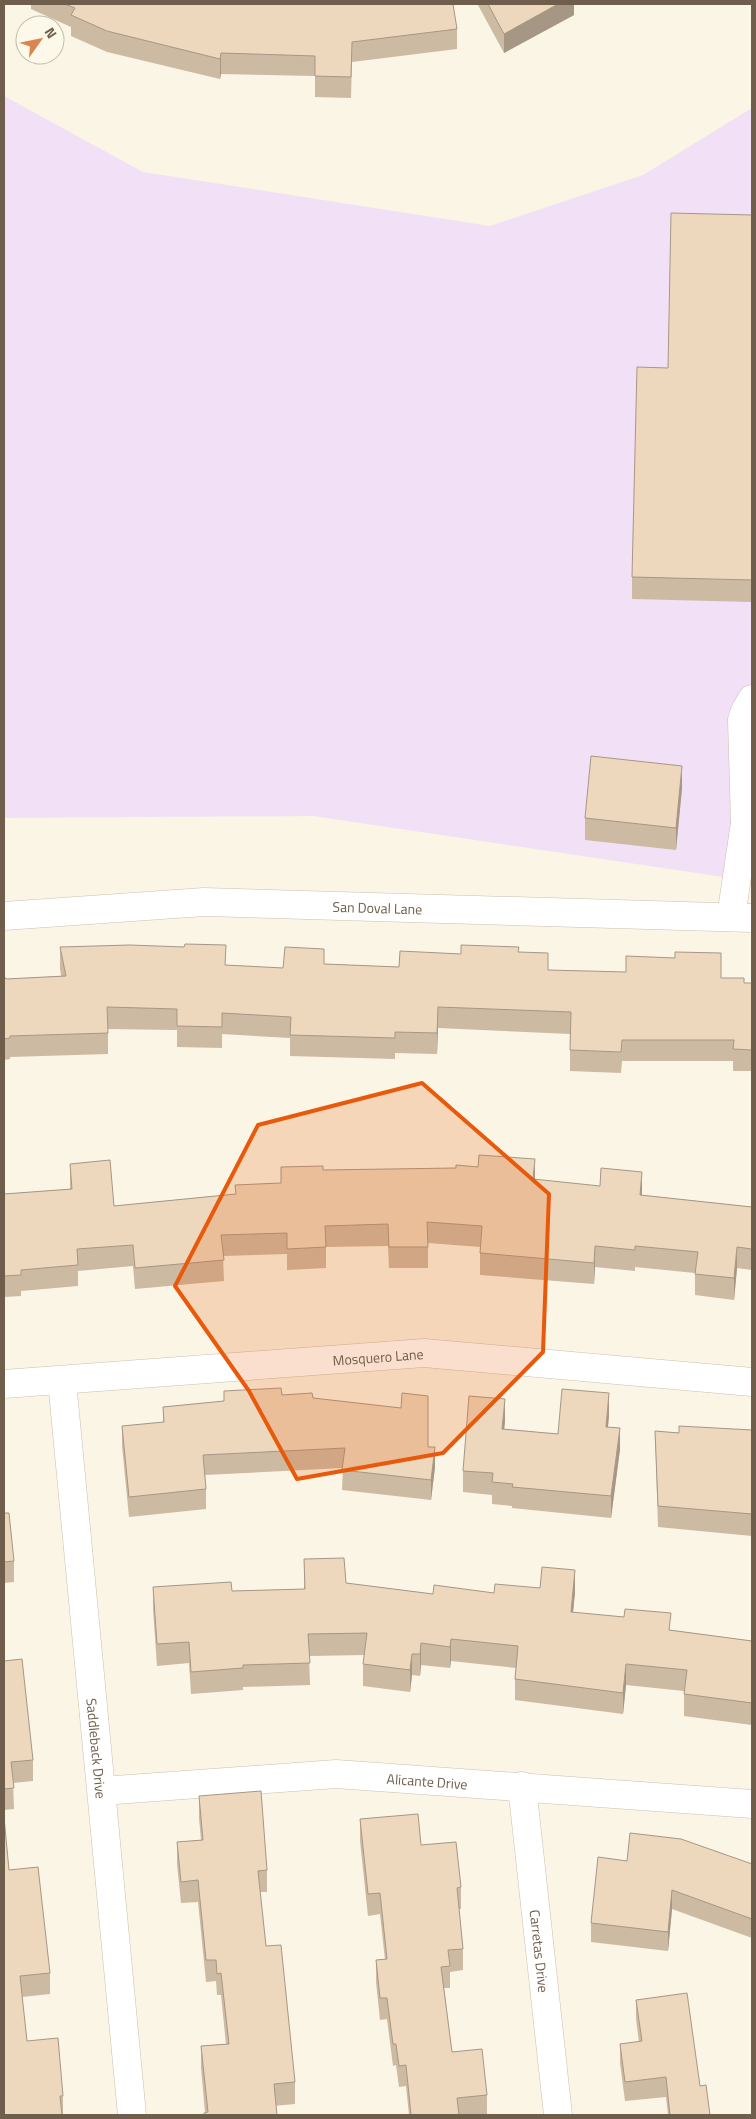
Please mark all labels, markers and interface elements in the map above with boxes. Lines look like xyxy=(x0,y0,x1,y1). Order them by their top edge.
north arrow xyxy=(15,15,65,65)
text: N xyxy=(40,23,63,42)
street label: San Doval Lane xyxy=(332,895,423,919)
street label: Mosquero Lane xyxy=(332,1343,424,1370)
street label: Saddleback Drive xyxy=(82,1697,112,1799)
street label: Alicante Drive xyxy=(386,1767,468,1794)
street label: Carretas Drive xyxy=(525,1908,555,1994)

